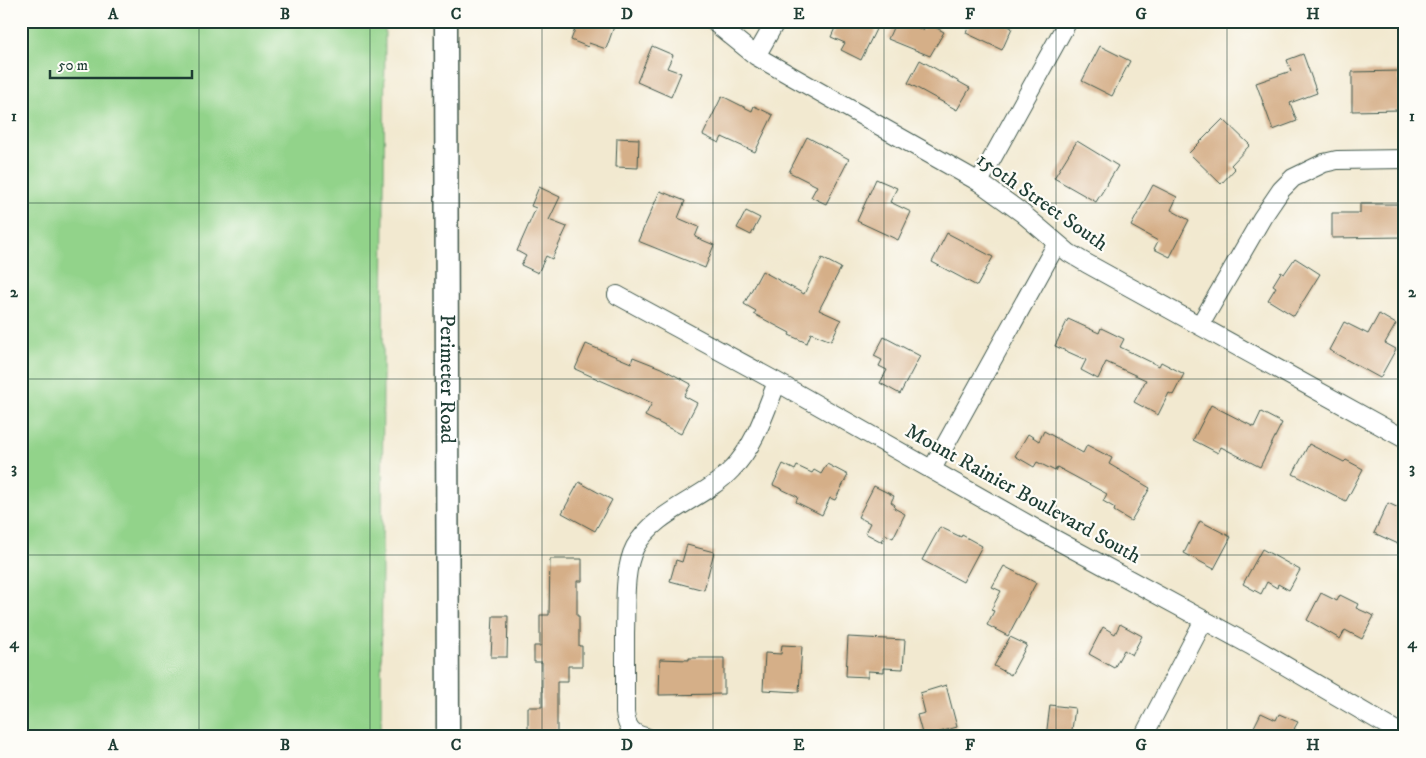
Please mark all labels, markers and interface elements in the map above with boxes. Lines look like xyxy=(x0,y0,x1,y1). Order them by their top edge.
text: A xyxy=(107,4,119,24)
text: B xyxy=(280,4,290,24)
text: C xyxy=(451,4,461,24)
text: D xyxy=(621,4,633,24)
text: E xyxy=(793,4,805,24)
text: F xyxy=(965,4,975,24)
text: G xyxy=(1135,4,1147,24)
text: H xyxy=(1306,4,1320,24)
scale bar xyxy=(50,48,192,80)
text: 50 m xyxy=(58,56,88,75)
text: 1 xyxy=(11,106,17,126)
text: 1 xyxy=(1409,106,1415,126)
street label: 150th Street South xyxy=(971,147,1113,257)
text: 2 xyxy=(10,282,19,302)
text: 2 xyxy=(1408,282,1417,302)
street label: Perimeter Road xyxy=(434,314,460,444)
street label: Mount Rainier Boulevard South xyxy=(901,418,1145,570)
text: 3 xyxy=(11,458,17,478)
text: 3 xyxy=(1409,458,1415,478)
text: 4 xyxy=(8,633,19,653)
text: 4 xyxy=(1406,633,1417,653)
text: A xyxy=(107,735,119,755)
text: B xyxy=(280,735,290,755)
text: C xyxy=(451,735,461,755)
text: D xyxy=(621,735,633,755)
text: E xyxy=(793,735,805,755)
text: F xyxy=(965,735,975,755)
text: G xyxy=(1135,735,1147,755)
text: H xyxy=(1306,735,1320,755)

